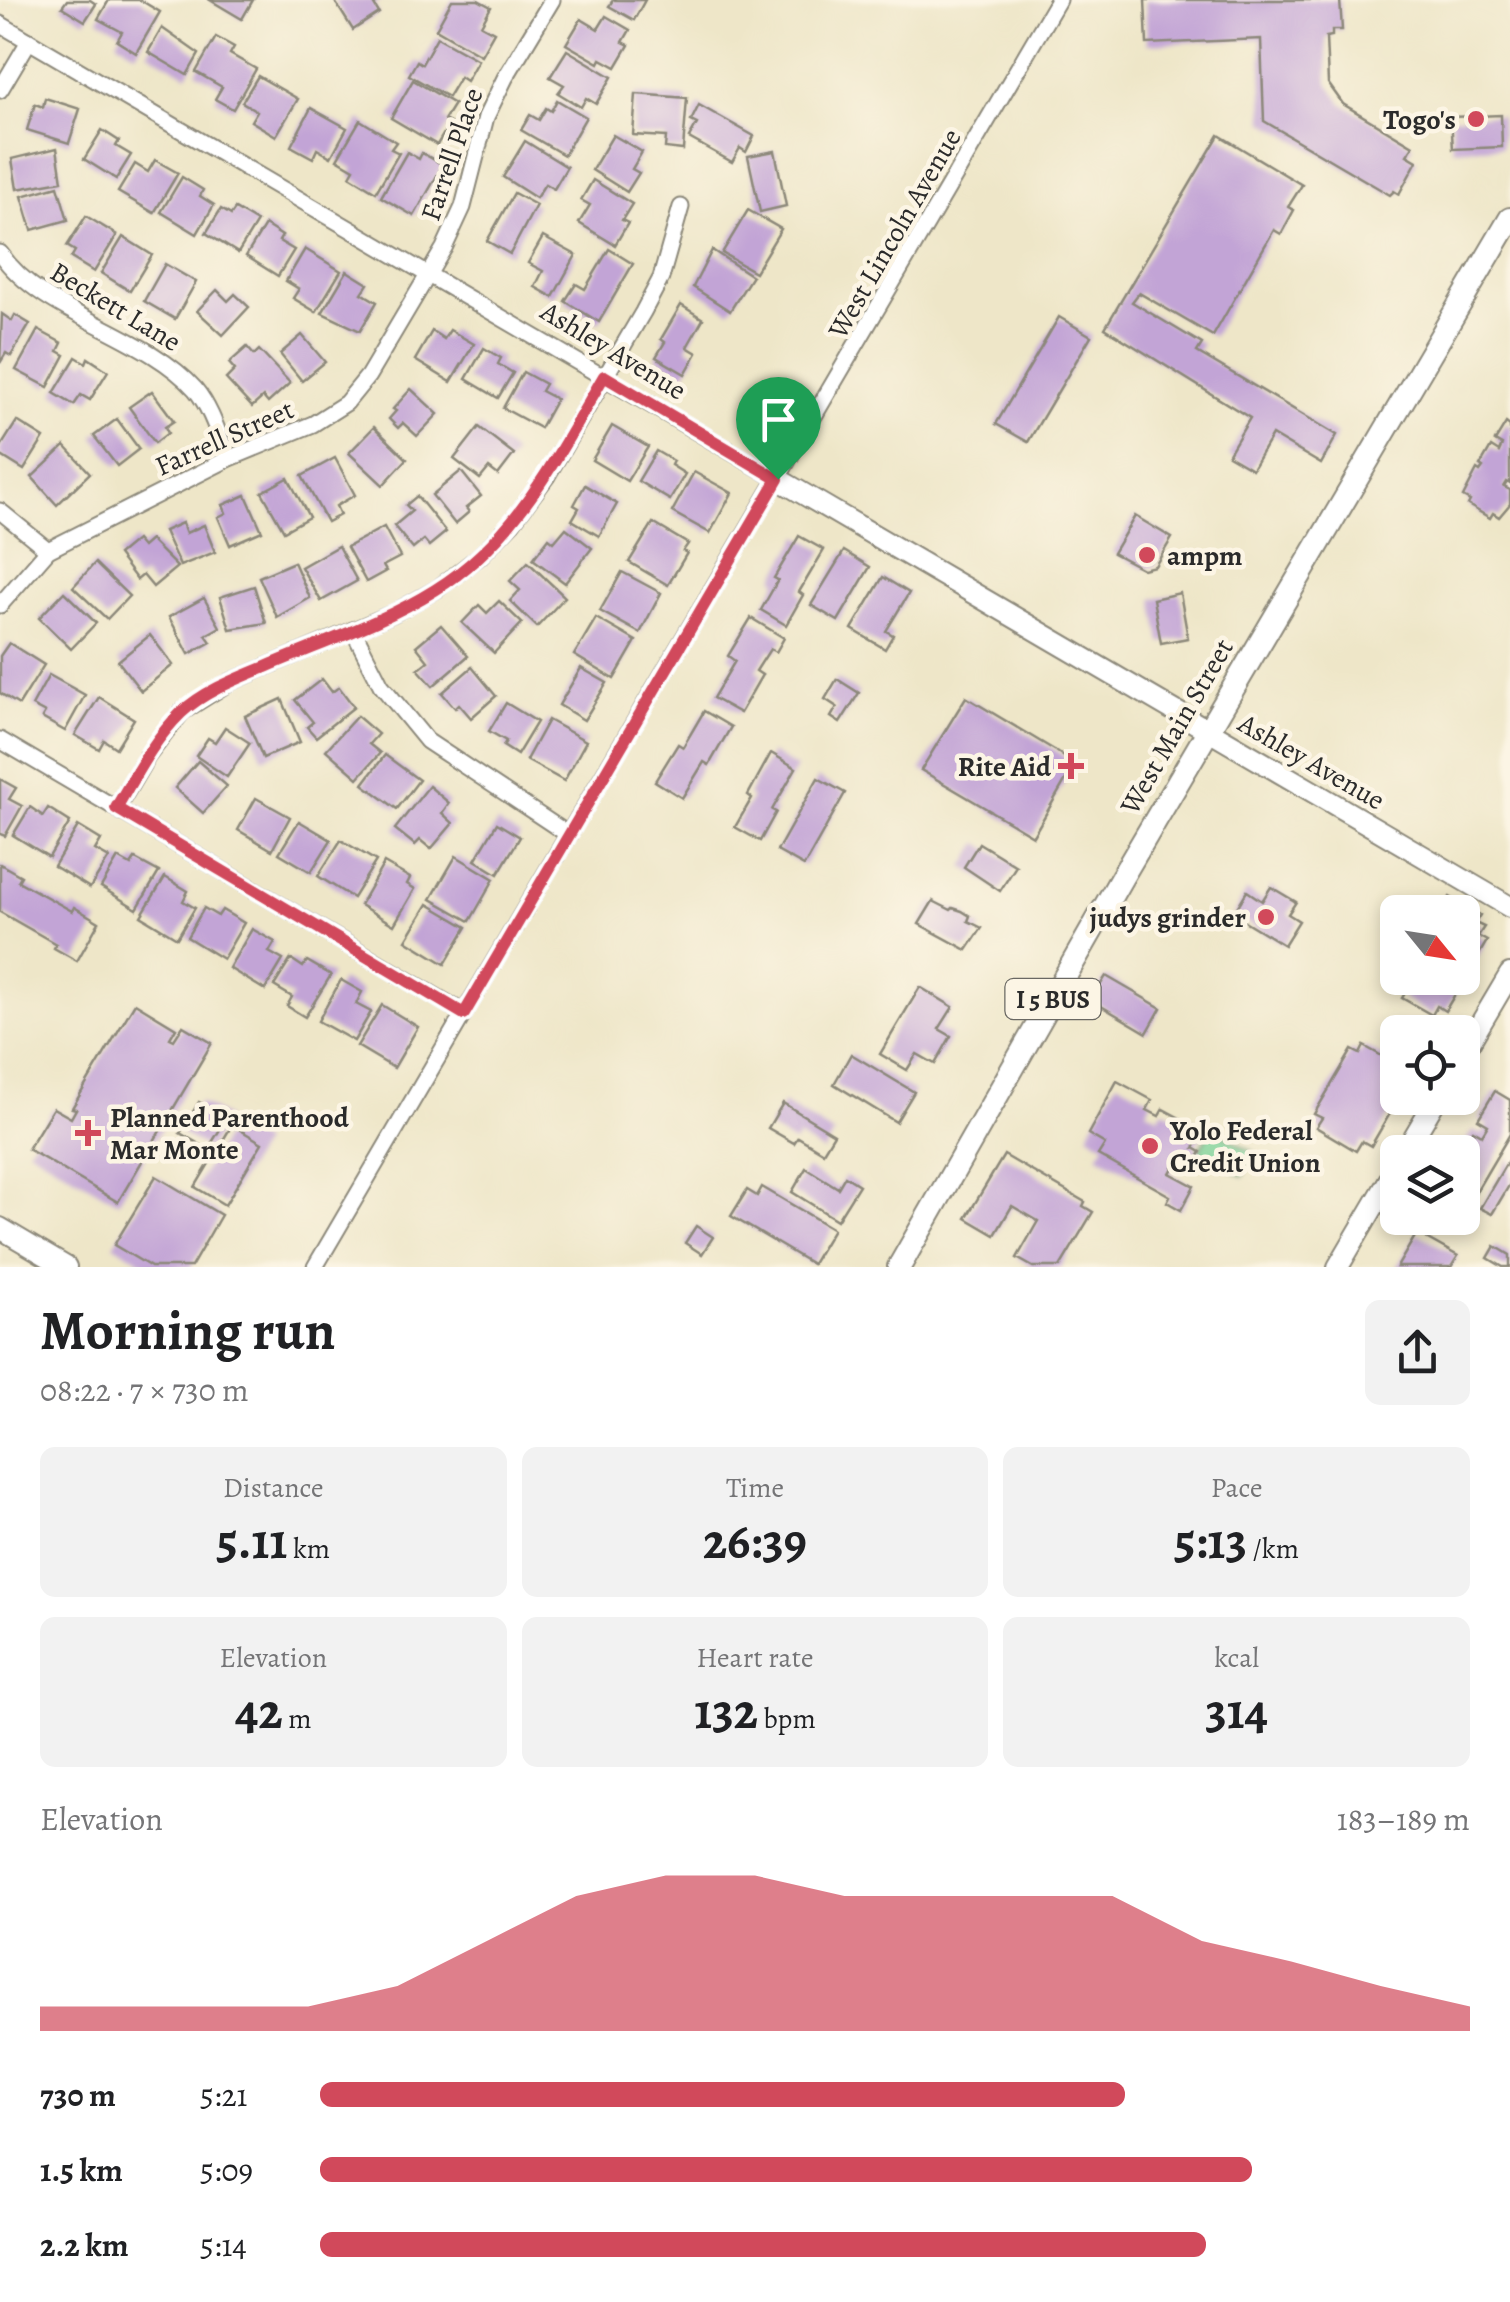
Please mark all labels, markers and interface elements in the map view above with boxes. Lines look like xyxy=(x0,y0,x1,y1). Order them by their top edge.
street label: Farrell Place xyxy=(411,83,492,226)
place label: Togo's xyxy=(1383,101,1456,139)
marker: Togo's xyxy=(1465,108,1487,130)
street label: West Lincoln Avenue xyxy=(819,122,970,346)
street label: Beckett Lane xyxy=(43,253,188,361)
street label: Ashley Avenue xyxy=(533,292,693,409)
pin xyxy=(736,377,821,480)
street label: Farrell Street xyxy=(149,390,300,485)
icon: arrive xyxy=(751,392,806,447)
place label: ampm xyxy=(1167,537,1243,575)
marker: ampm xyxy=(1136,544,1158,566)
street label: West Main Street xyxy=(1111,632,1242,822)
street label: Ashley Avenue xyxy=(1230,704,1392,819)
place label: Rite Aid xyxy=(958,748,1052,786)
marker: Rite Aid xyxy=(1060,755,1082,777)
north arrow xyxy=(1380,895,1480,995)
map controls xyxy=(1380,895,1480,1235)
place label: judys grinder xyxy=(1090,899,1246,937)
marker: judys grinder xyxy=(1255,906,1277,928)
road number: I 5 BUS xyxy=(1006,979,1100,1019)
button: locate xyxy=(1380,1015,1480,1115)
place label: Planned Parenthood Mar Monte xyxy=(110,1099,350,1169)
place label: Yolo Federal Credit Union xyxy=(1169,1112,1321,1182)
marker: Planned Parenthood Mar Monte xyxy=(75,1120,101,1146)
marker: Yolo Federal Credit Union xyxy=(1139,1135,1161,1157)
button: layers xyxy=(1380,1135,1480,1235)
text: Morning run xyxy=(40,1293,335,1368)
button: share xyxy=(1365,1300,1470,1405)
text: 08:22 · 7 × 730 m xyxy=(40,1368,249,1412)
text: Distance xyxy=(223,1469,324,1507)
text: Time xyxy=(726,1469,784,1507)
text: Pace xyxy=(1211,1469,1263,1507)
text: 5.11 xyxy=(216,1507,287,1575)
text: 26:39 xyxy=(703,1507,807,1575)
text: 5:13 xyxy=(1174,1507,1247,1575)
text: km xyxy=(287,1530,330,1568)
text: /km xyxy=(1247,1530,1299,1568)
text: Elevation xyxy=(220,1639,327,1677)
text: Heart rate xyxy=(697,1639,813,1677)
text: kcal xyxy=(1214,1639,1259,1677)
text: 42 xyxy=(235,1677,283,1745)
text: 132 xyxy=(694,1677,758,1745)
text: 314 xyxy=(1205,1677,1268,1745)
text: m xyxy=(283,1700,312,1738)
text: bpm xyxy=(758,1700,816,1738)
text: Elevation xyxy=(40,1797,163,1841)
text: 183–189 m xyxy=(1337,1797,1470,1841)
text: 730 m xyxy=(40,2073,116,2117)
text: 5:21 xyxy=(200,2073,248,2117)
text: 1.5 km xyxy=(40,2148,123,2192)
text: 5:09 xyxy=(200,2148,253,2192)
text: 2.2 km xyxy=(40,2223,129,2267)
text: 5:14 xyxy=(200,2223,247,2267)

